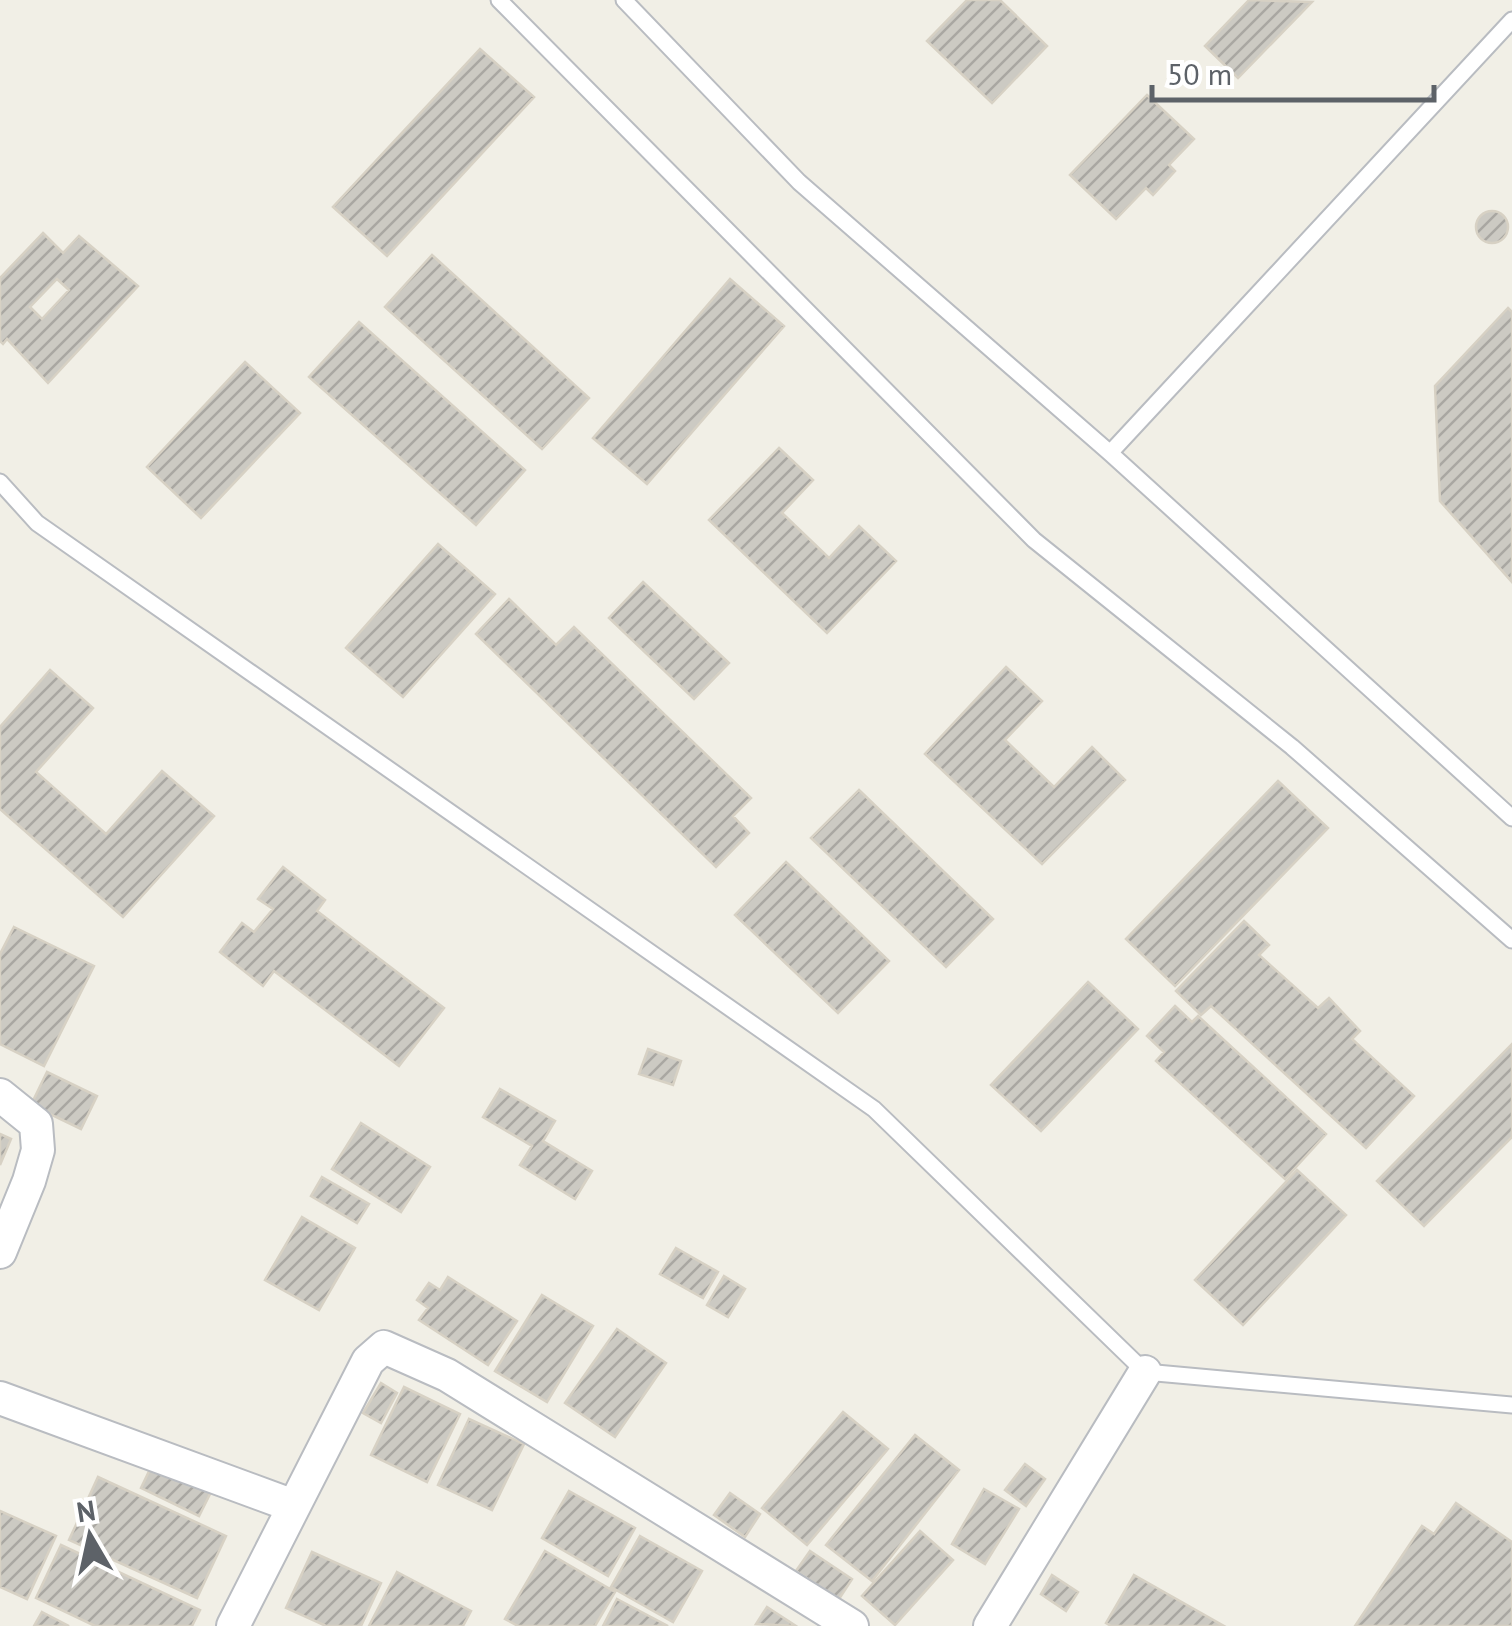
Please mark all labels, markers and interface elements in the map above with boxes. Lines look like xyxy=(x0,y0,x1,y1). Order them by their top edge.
scale bar xyxy=(1152,40,1434,102)
text: 50 m xyxy=(1167,54,1232,93)
north arrow xyxy=(40,1486,140,1586)
text: N xyxy=(74,1491,98,1531)

